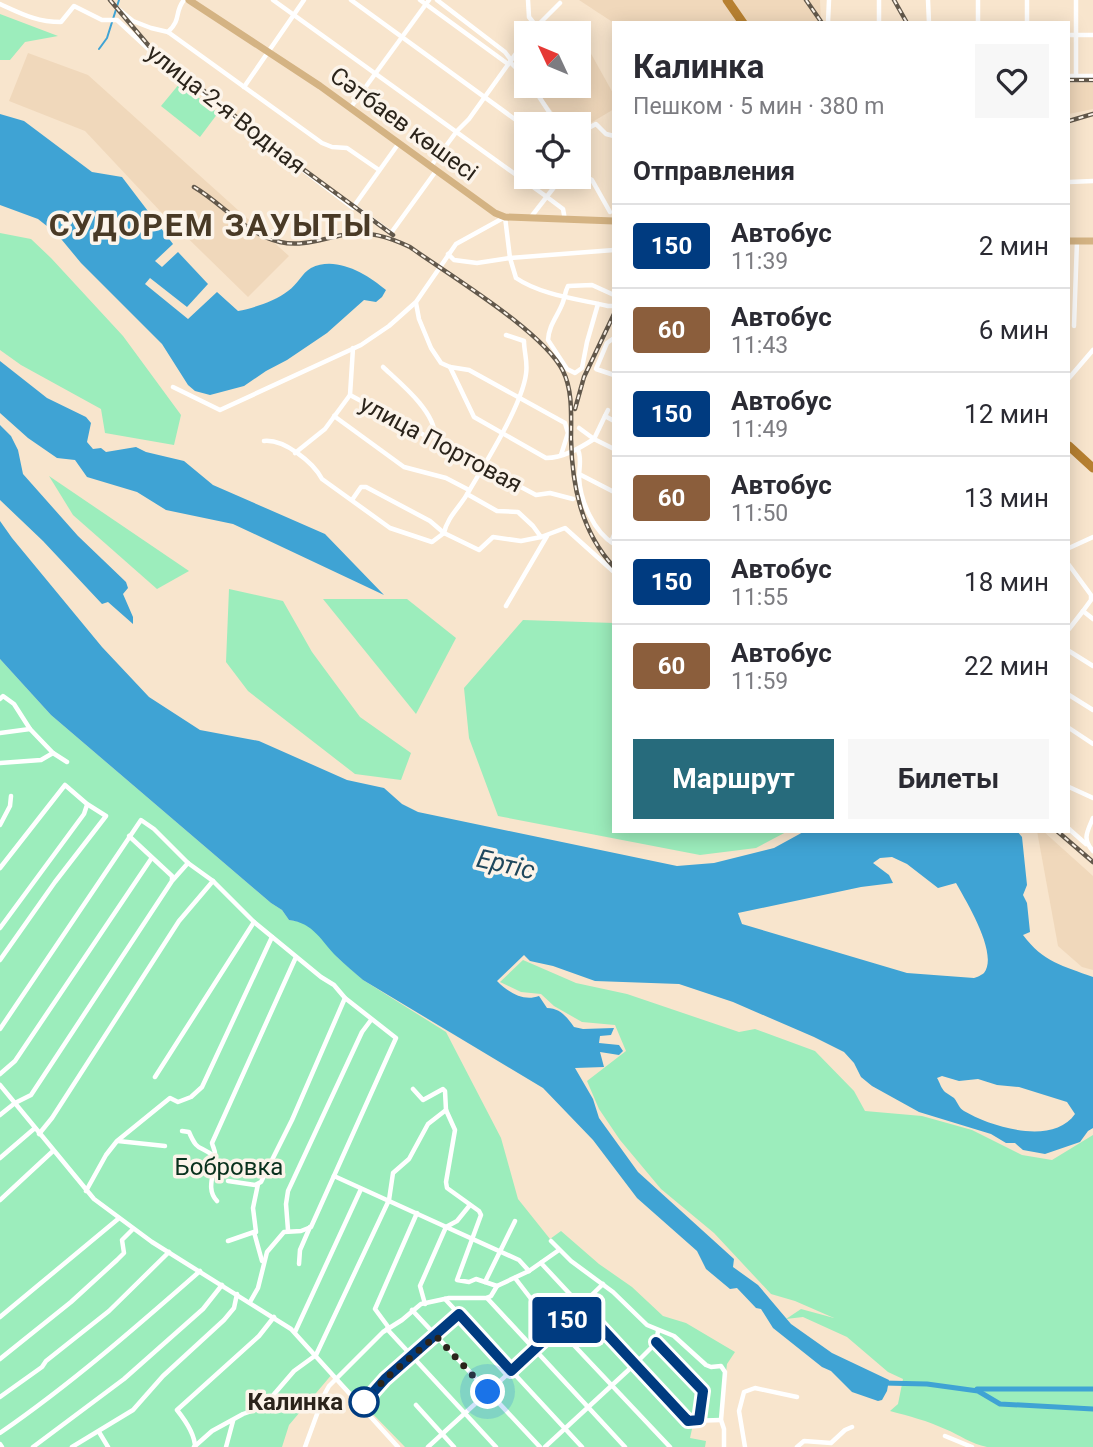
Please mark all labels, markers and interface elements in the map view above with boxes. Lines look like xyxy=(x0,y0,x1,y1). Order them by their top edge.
north arrow xyxy=(514,21,592,98)
map controls xyxy=(514,21,591,189)
street label: улица 2-я Водная xyxy=(141,38,311,180)
button: heart xyxy=(975,44,1049,118)
text: Калинка xyxy=(633,47,764,86)
street label: Сәтбаев көшесі xyxy=(325,61,483,187)
text: Пешком · 5 мин · 380 m xyxy=(633,93,884,120)
button: locate xyxy=(514,112,591,189)
text: Отправления xyxy=(633,156,795,186)
district label: СУДОРЕМ ЗАУЫТЫ xyxy=(49,206,373,244)
text: Автобус xyxy=(731,218,832,248)
text: 2 мин xyxy=(979,231,1049,261)
text: 150 xyxy=(651,232,692,260)
text: 11:39 xyxy=(731,248,788,275)
text: Автобус xyxy=(731,302,832,332)
text: 6 мин xyxy=(979,315,1049,345)
text: 60 xyxy=(658,316,685,344)
text: 11:43 xyxy=(731,332,788,359)
text: Автобус xyxy=(731,386,832,416)
street label: улица Портовая xyxy=(355,389,527,499)
text: 12 мин xyxy=(964,399,1049,429)
text: 150 xyxy=(651,400,692,428)
text: 11:49 xyxy=(731,416,788,443)
text: Автобус xyxy=(731,470,832,500)
text: 13 мин xyxy=(964,483,1049,513)
text: 60 xyxy=(658,484,685,512)
text: 11:50 xyxy=(731,500,788,527)
text: Автобус xyxy=(731,554,832,584)
text: 18 мин xyxy=(964,567,1049,597)
text: 150 xyxy=(651,568,692,596)
text: 11:55 xyxy=(731,584,788,611)
text: Автобус xyxy=(731,638,832,668)
text: 22 мин xyxy=(964,651,1049,681)
text: 60 xyxy=(658,652,685,680)
text: 11:59 xyxy=(731,668,788,695)
button: Маршрут xyxy=(633,739,834,819)
button: Билеты xyxy=(848,739,1049,819)
water label: Ертіс xyxy=(474,843,538,885)
park label: Бобровка xyxy=(175,1153,283,1181)
line badge: 150 xyxy=(527,1297,607,1343)
text: 150 xyxy=(546,1306,588,1334)
your location xyxy=(470,1374,505,1409)
marker: Калинка xyxy=(349,1387,379,1417)
place label: Калинка xyxy=(248,1388,343,1416)

